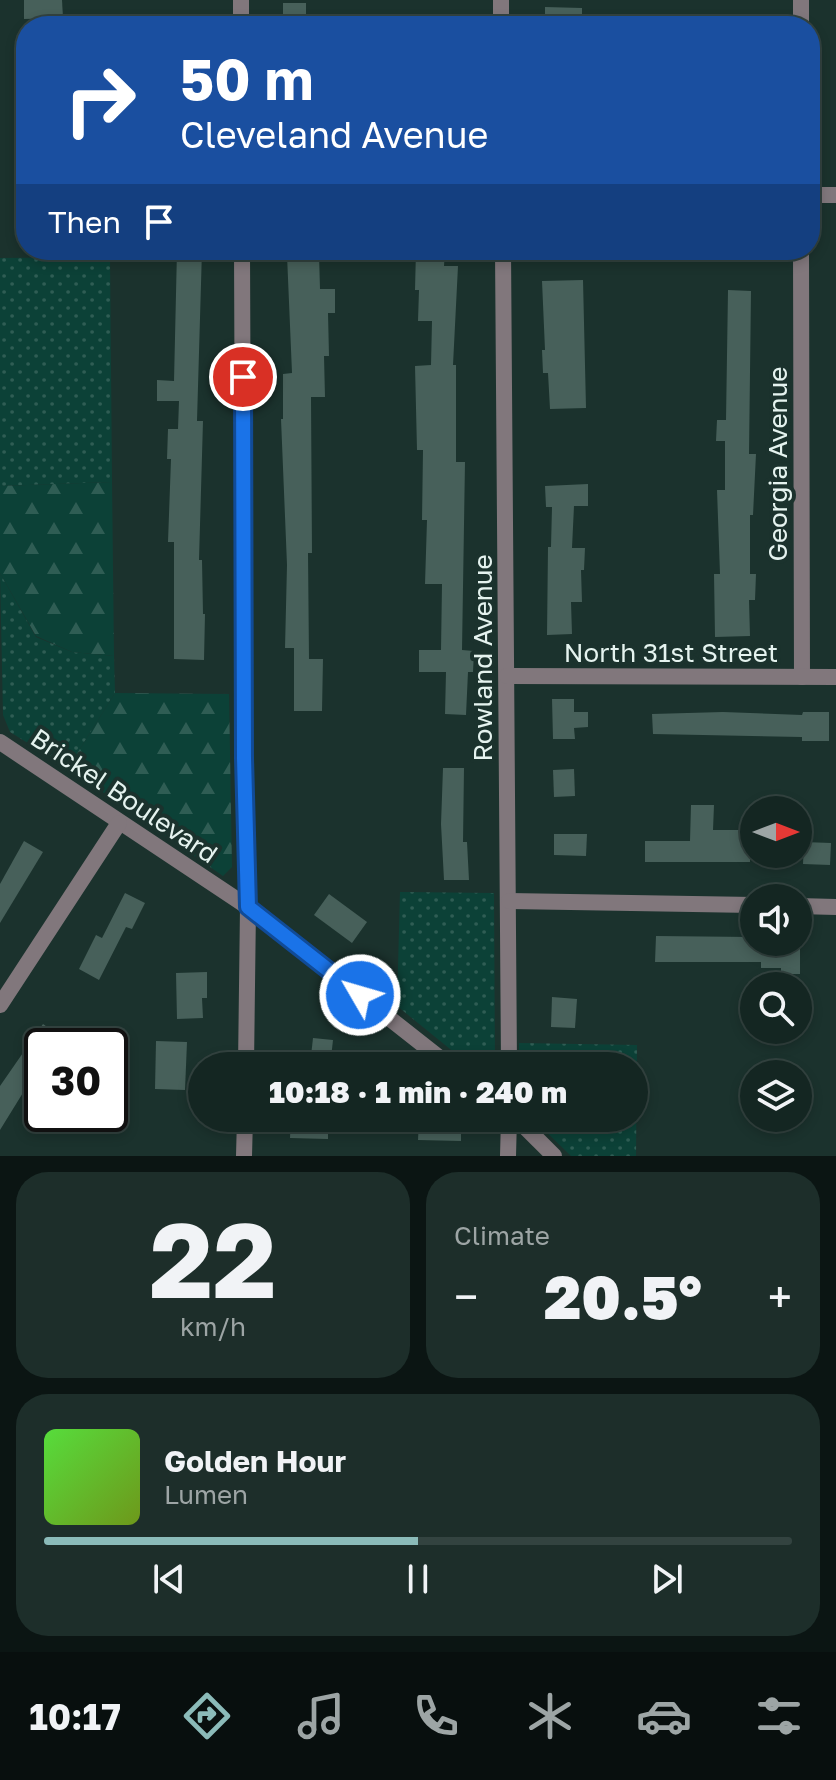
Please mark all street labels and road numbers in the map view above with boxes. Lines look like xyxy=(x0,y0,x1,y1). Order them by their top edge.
street label: Georgia Avenue xyxy=(762,367,793,561)
street label: Rowland Avenue xyxy=(467,554,498,762)
street label: North 31st Street xyxy=(564,637,778,668)
street label: Brickel Boulevard xyxy=(25,722,224,870)

